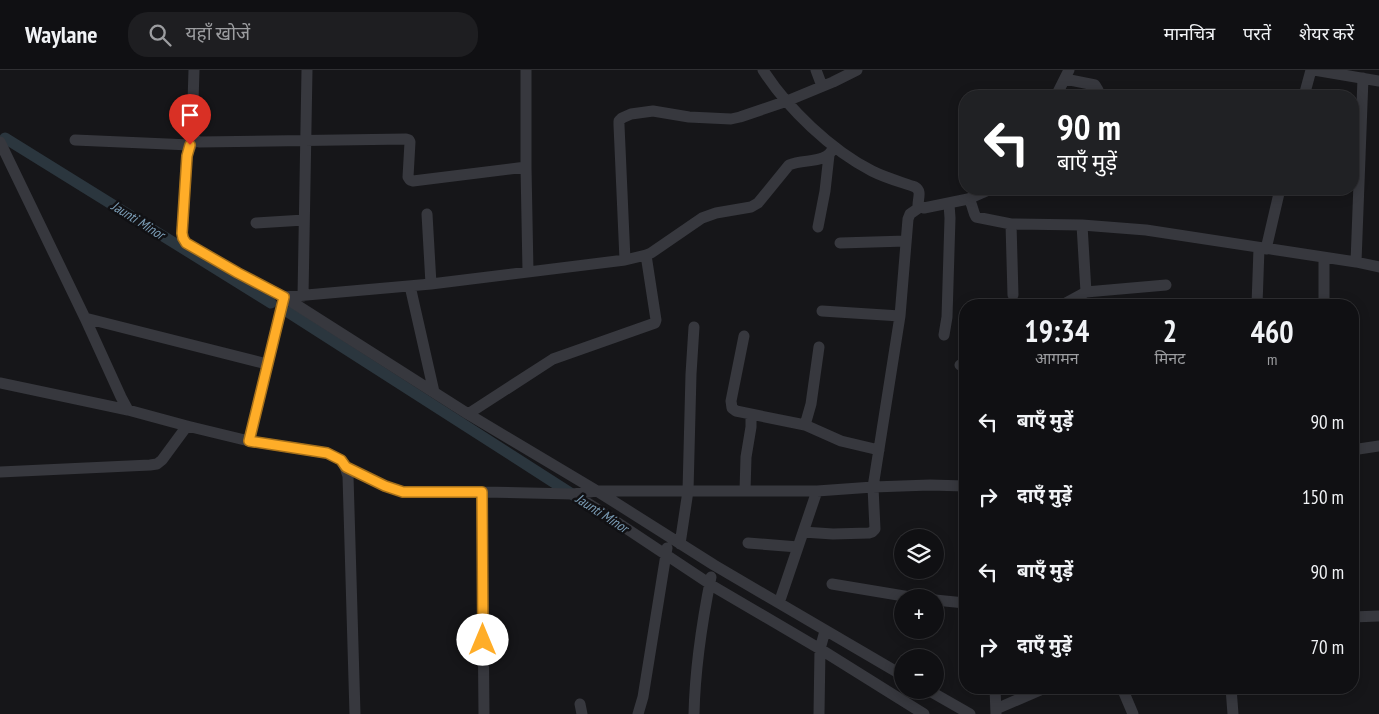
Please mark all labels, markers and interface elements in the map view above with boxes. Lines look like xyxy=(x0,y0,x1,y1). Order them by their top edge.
search box xyxy=(128,12,478,57)
text: Waylane xyxy=(25,19,98,50)
icon: search xyxy=(146,21,174,49)
text: यहाँ खोजें xyxy=(186,21,250,45)
text: मानचित्र xyxy=(1164,22,1215,45)
text: परतें xyxy=(1243,22,1271,45)
text: शेयर करें xyxy=(1299,22,1354,45)
pin xyxy=(169,94,211,145)
icon: arrive xyxy=(176,101,204,129)
text: 90 m xyxy=(1057,104,1121,150)
icon: left xyxy=(974,110,1039,175)
text: बाएँ मुड़ें xyxy=(1057,148,1117,176)
water label: Jaunti Minor xyxy=(107,196,170,244)
text: 19:34 xyxy=(1024,311,1089,350)
text: 2 xyxy=(1163,311,1177,350)
text: 460 xyxy=(1251,312,1294,351)
text: आगमन xyxy=(1035,348,1079,368)
text: मिनट xyxy=(1155,348,1185,368)
text: m xyxy=(1267,349,1277,369)
icon: left xyxy=(974,408,1002,436)
text: बाएँ मुड़ें xyxy=(1017,408,1073,432)
text: 90 m xyxy=(1311,410,1344,434)
icon: right xyxy=(974,483,1002,511)
text: दाएँ मुड़ें xyxy=(1017,483,1072,507)
text: 150 m xyxy=(1302,485,1344,509)
water label: Jaunti Minor xyxy=(571,489,633,538)
map controls xyxy=(894,529,944,699)
button: layers xyxy=(894,529,944,579)
icon: left xyxy=(974,558,1002,586)
text: बाएँ मुड़ें xyxy=(1017,558,1073,582)
text: 90 m xyxy=(1311,560,1344,584)
button: + xyxy=(894,589,944,639)
position arrow xyxy=(456,613,508,665)
icon: right xyxy=(974,633,1002,661)
text: दाएँ मुड़ें xyxy=(1017,633,1072,657)
text: 70 m xyxy=(1311,635,1344,659)
button: − xyxy=(894,649,944,699)

